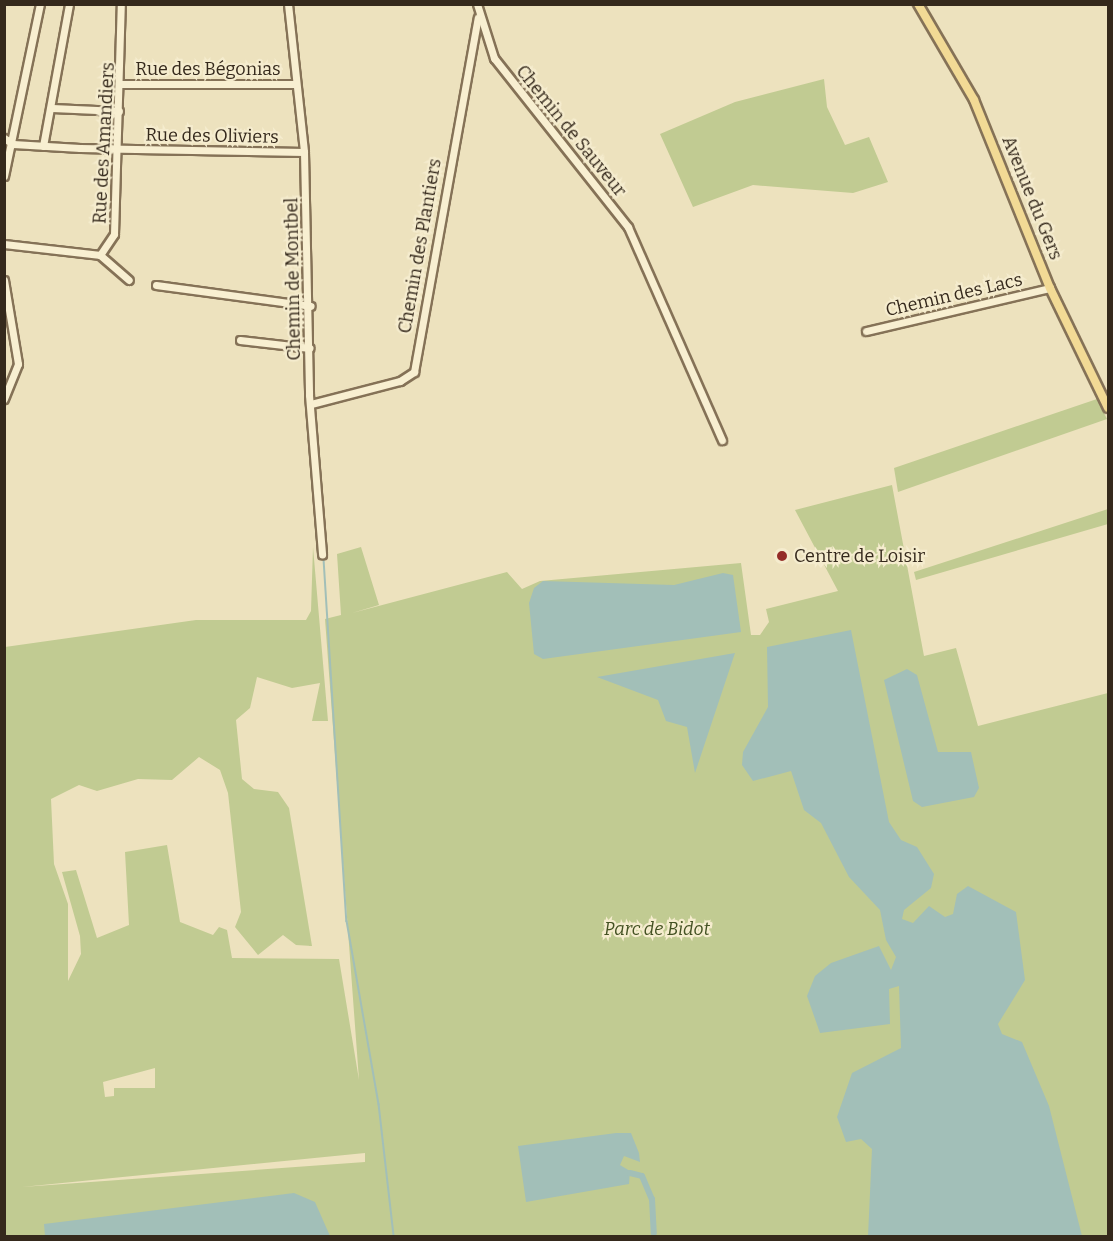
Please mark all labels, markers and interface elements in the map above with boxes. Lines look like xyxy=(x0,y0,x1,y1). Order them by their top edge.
street label: Rue des Bégonias xyxy=(135,58,281,80)
street label: Chemin de Sauveur xyxy=(511,61,631,201)
street label: Rue des Amandiers xyxy=(89,62,119,224)
street label: Rue des Oliviers xyxy=(145,124,279,148)
street label: Avenue du Gers xyxy=(997,133,1067,263)
street label: Chemin des Plantiers xyxy=(394,157,446,335)
street label: Chemin de Montbel xyxy=(281,197,305,361)
street label: Chemin des Lacs xyxy=(883,269,1025,321)
place label: Centre de Loisir xyxy=(794,545,925,567)
marker: Centre de Loisir xyxy=(775,549,789,563)
park label: Parc de Bidot xyxy=(604,918,710,940)

